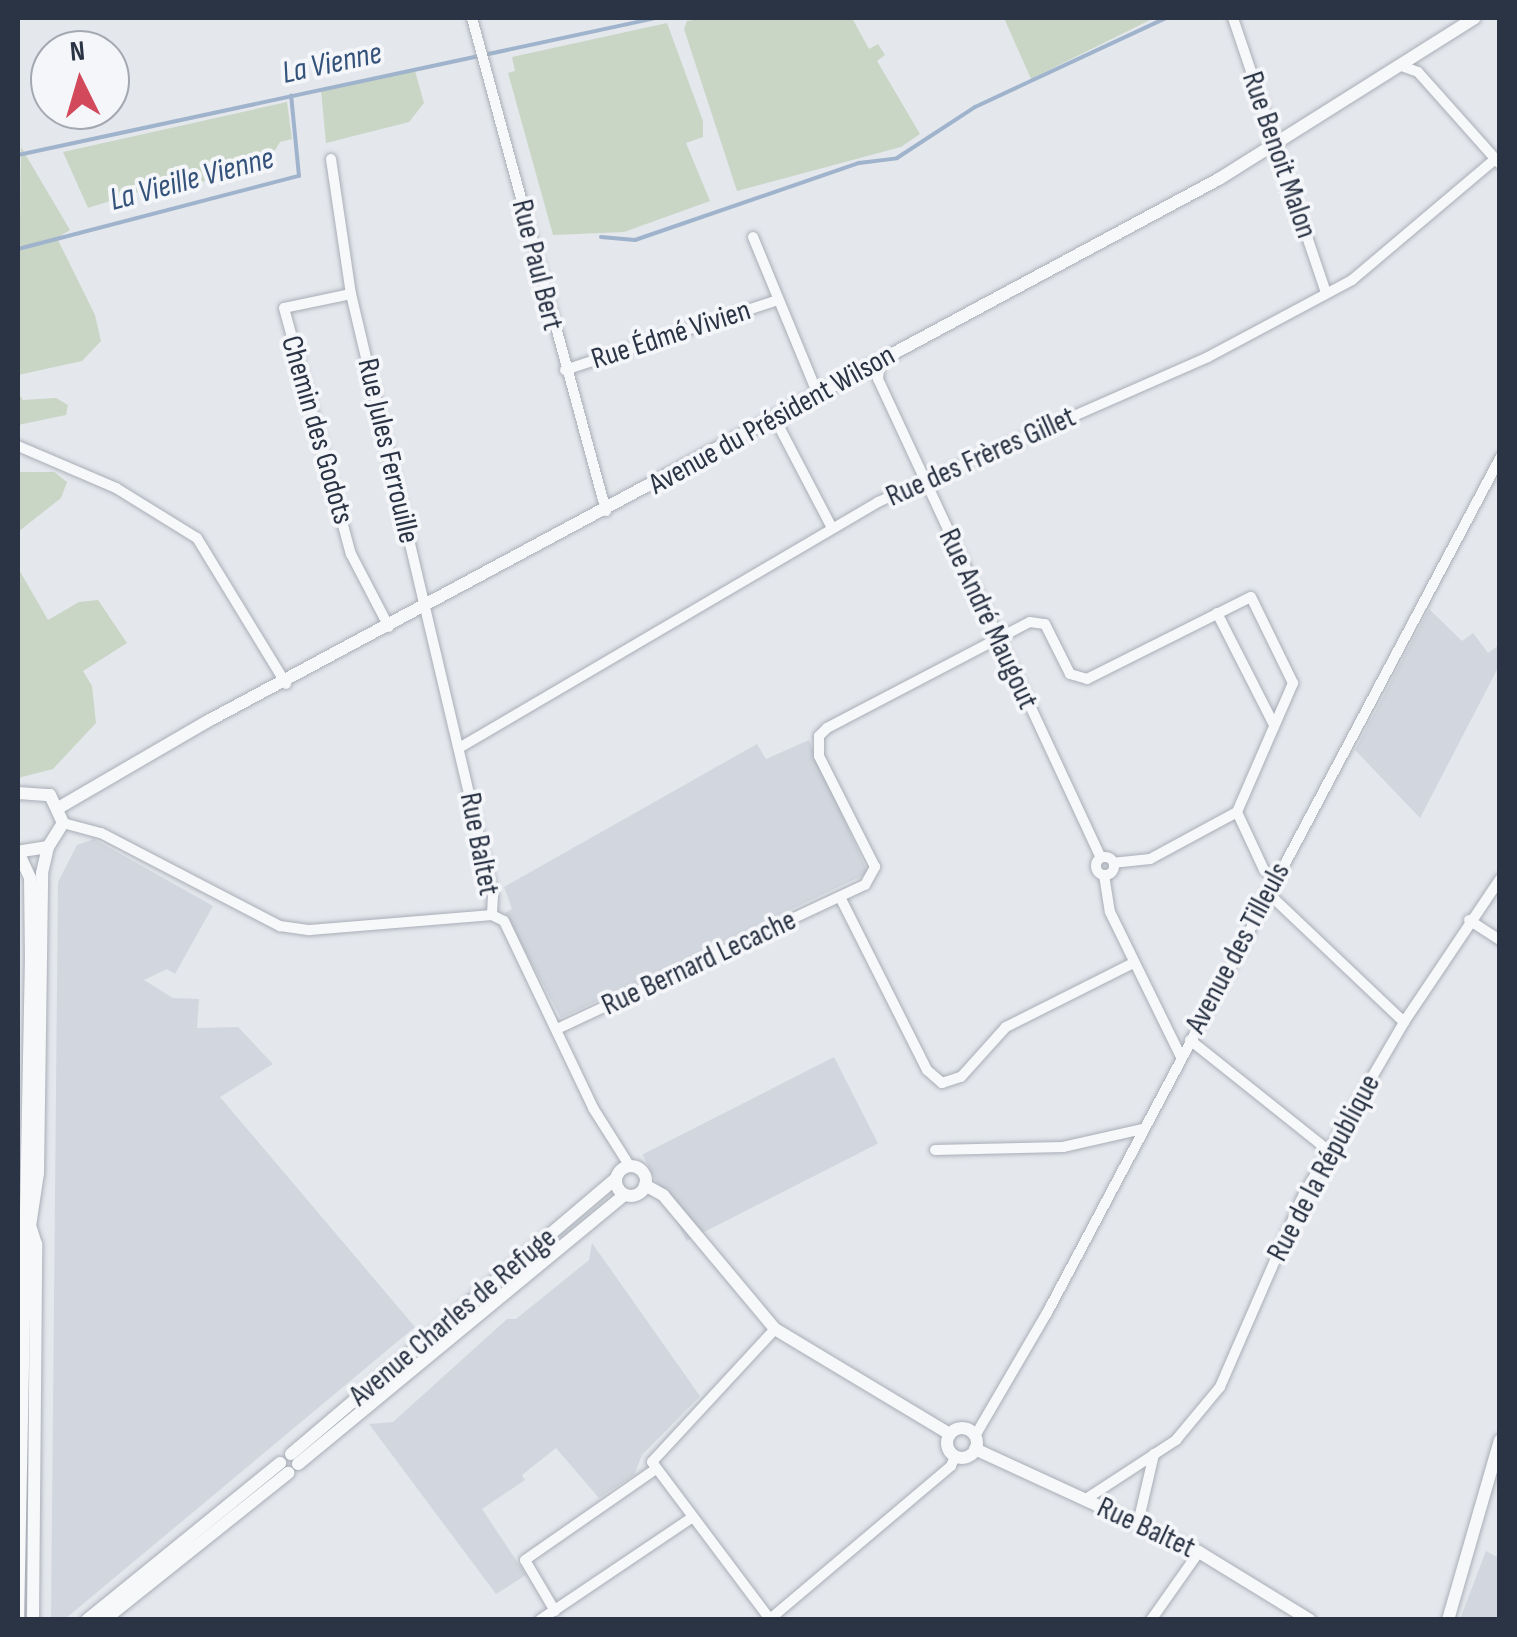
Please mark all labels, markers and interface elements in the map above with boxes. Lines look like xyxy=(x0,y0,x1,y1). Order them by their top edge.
north arrow xyxy=(30,30,130,130)
text: N xyxy=(69,35,86,69)
water label: La Vienne xyxy=(279,35,385,93)
street label: Rue Benoit Malon xyxy=(1234,67,1324,243)
water label: La Vieille Vienne xyxy=(106,140,278,220)
street label: Rue Paul Bert xyxy=(503,196,571,334)
street label: Rue Édmé Vivien xyxy=(587,292,755,378)
street label: Chemin des Godots xyxy=(273,332,361,528)
street label: Avenue du Président Wilson xyxy=(643,337,901,503)
street label: Rue Jules Ferrouille xyxy=(349,355,427,547)
street label: Rue des Frères Gillet xyxy=(881,399,1081,515)
street label: Rue André Maugout xyxy=(931,523,1045,715)
street label: Rue Baltet xyxy=(451,790,507,898)
street label: Avenue des Tilleuls xyxy=(1178,857,1298,1039)
street label: Rue Bernard Lecache xyxy=(596,902,802,1024)
street label: Rue de la République xyxy=(1260,1068,1388,1268)
street label: Avenue Charles de Refuge xyxy=(342,1220,564,1414)
street label: Rue Baltet xyxy=(1091,1490,1201,1566)

